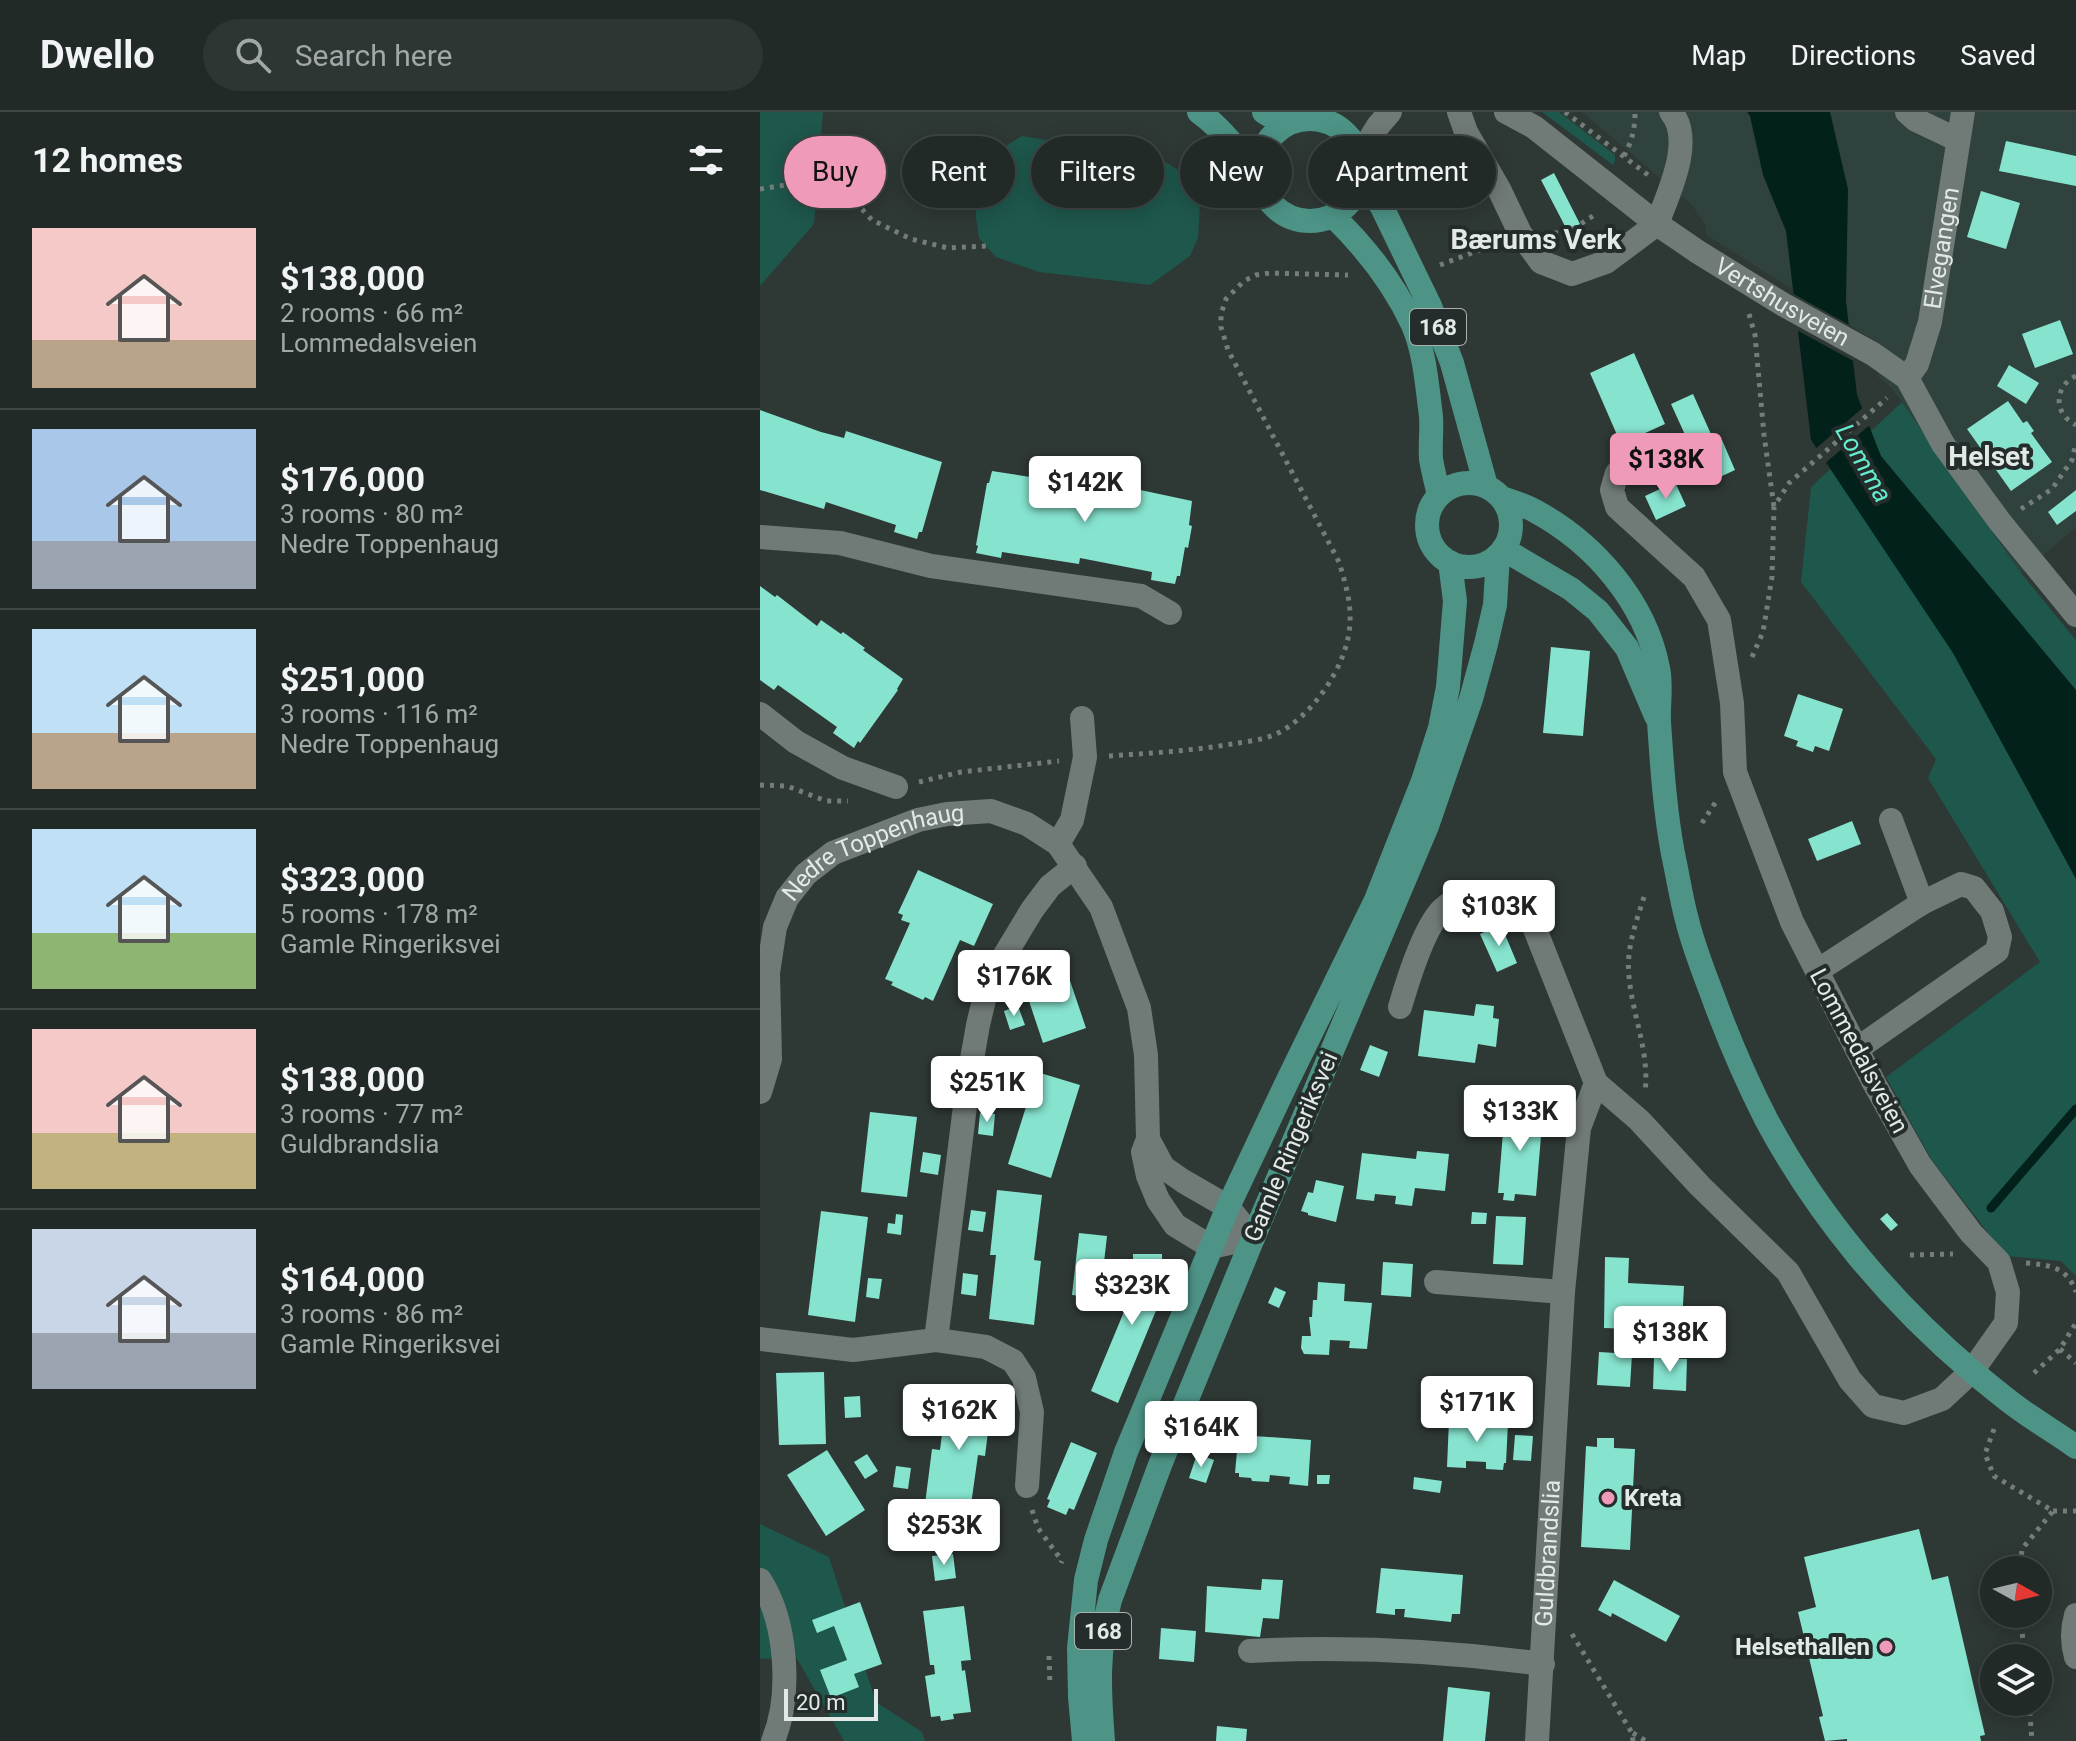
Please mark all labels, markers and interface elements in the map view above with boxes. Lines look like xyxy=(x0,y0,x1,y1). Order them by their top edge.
search box xyxy=(203,19,763,91)
text: Dwello xyxy=(40,33,155,77)
icon: search xyxy=(231,33,275,77)
text: Search here xyxy=(295,38,453,73)
text: Map xyxy=(1691,39,1747,72)
text: Directions xyxy=(1791,39,1916,72)
text: Saved xyxy=(1960,39,2036,72)
chip: Buy xyxy=(784,136,886,208)
chip: Rent xyxy=(902,136,1015,208)
chip: Filters xyxy=(1031,136,1164,208)
chip: New xyxy=(1180,136,1292,208)
chip: Apartment xyxy=(1308,136,1496,208)
icon: filters xyxy=(684,138,728,182)
text: 12 homes xyxy=(32,140,183,180)
street label: Elvegangen xyxy=(1918,185,1965,311)
district label: Bærums Verk xyxy=(1450,223,1623,256)
street label: Vertshusveien xyxy=(1710,252,1854,352)
text: $138,000 xyxy=(280,258,425,298)
icon: home xyxy=(96,260,192,356)
text: 2 rooms · 66 m² xyxy=(280,298,463,328)
road number: 168 xyxy=(1410,309,1466,345)
text: Lommedalsveien xyxy=(280,328,477,358)
water label: Lomma xyxy=(1830,418,1898,508)
pin: $138K xyxy=(1610,433,1722,501)
district label: Helset xyxy=(1948,440,2030,473)
text: $138K xyxy=(1628,444,1704,474)
pin: $142K xyxy=(1029,456,1141,524)
text: $176,000 xyxy=(280,459,425,499)
icon: home xyxy=(96,461,192,557)
text: $142K xyxy=(1047,467,1123,497)
text: 3 rooms · 80 m² xyxy=(280,499,463,529)
text: Nedre Toppenhaug xyxy=(280,529,499,559)
text: $251,000 xyxy=(280,659,425,699)
icon: home xyxy=(96,661,192,757)
text: 3 rooms · 116 m² xyxy=(280,699,478,729)
text: Nedre Toppenhaug xyxy=(280,729,499,759)
street label: Nedre Toppenhaug xyxy=(776,799,965,906)
text: $323,000 xyxy=(280,859,425,899)
icon: home xyxy=(96,861,192,957)
pin: $103K xyxy=(1443,880,1555,948)
text: $103K xyxy=(1461,891,1537,921)
text: 5 rooms · 178 m² xyxy=(280,899,478,929)
text: Gamle Ringeriksvei xyxy=(280,929,501,959)
pin: $176K xyxy=(958,950,1070,1018)
text: $176K xyxy=(976,961,1052,991)
street label: Lommedalsveien xyxy=(1804,964,1914,1138)
street label: Gamle Ringeriksvei xyxy=(1238,1048,1344,1246)
pin: $251K xyxy=(931,1056,1043,1124)
text: $138,000 xyxy=(280,1059,425,1099)
icon: home xyxy=(96,1061,192,1157)
text: $251K xyxy=(949,1067,1025,1097)
pin: $133K xyxy=(1464,1085,1576,1153)
text: $133K xyxy=(1482,1096,1558,1126)
text: 3 rooms · 77 m² xyxy=(280,1099,463,1129)
text: Guldbrandslia xyxy=(280,1129,439,1159)
text: $164,000 xyxy=(280,1259,425,1299)
pin: $323K xyxy=(1076,1259,1188,1327)
icon: home xyxy=(96,1261,192,1357)
text: $323K xyxy=(1094,1270,1170,1300)
text: 3 rooms · 86 m² xyxy=(280,1299,463,1329)
pin: $138K xyxy=(1614,1306,1726,1374)
text: $138K xyxy=(1632,1317,1708,1347)
text: Gamle Ringeriksvei xyxy=(280,1329,501,1359)
pin: $171K xyxy=(1421,1376,1533,1444)
pin: $162K xyxy=(903,1384,1015,1452)
text: $171K xyxy=(1439,1387,1515,1417)
text: $162K xyxy=(921,1395,997,1425)
pin: $164K xyxy=(1145,1401,1257,1469)
text: $164K xyxy=(1163,1412,1239,1442)
street label: Guldbrandslia xyxy=(1530,1479,1566,1628)
place label: Kreta xyxy=(1624,1484,1682,1512)
marker: Kreta xyxy=(1599,1489,1617,1507)
pin: $253K xyxy=(888,1499,1000,1567)
text: $253K xyxy=(906,1510,982,1540)
north arrow xyxy=(1980,1556,2052,1628)
map controls xyxy=(1980,1556,2052,1716)
road number: 168 xyxy=(1075,1613,1131,1649)
place label: Helsethallen xyxy=(1735,1633,1870,1661)
marker: Helsethallen xyxy=(1877,1638,1895,1656)
button: layers xyxy=(1980,1644,2052,1716)
scale bar xyxy=(784,1685,878,1721)
text: 20 m xyxy=(796,1690,845,1715)

